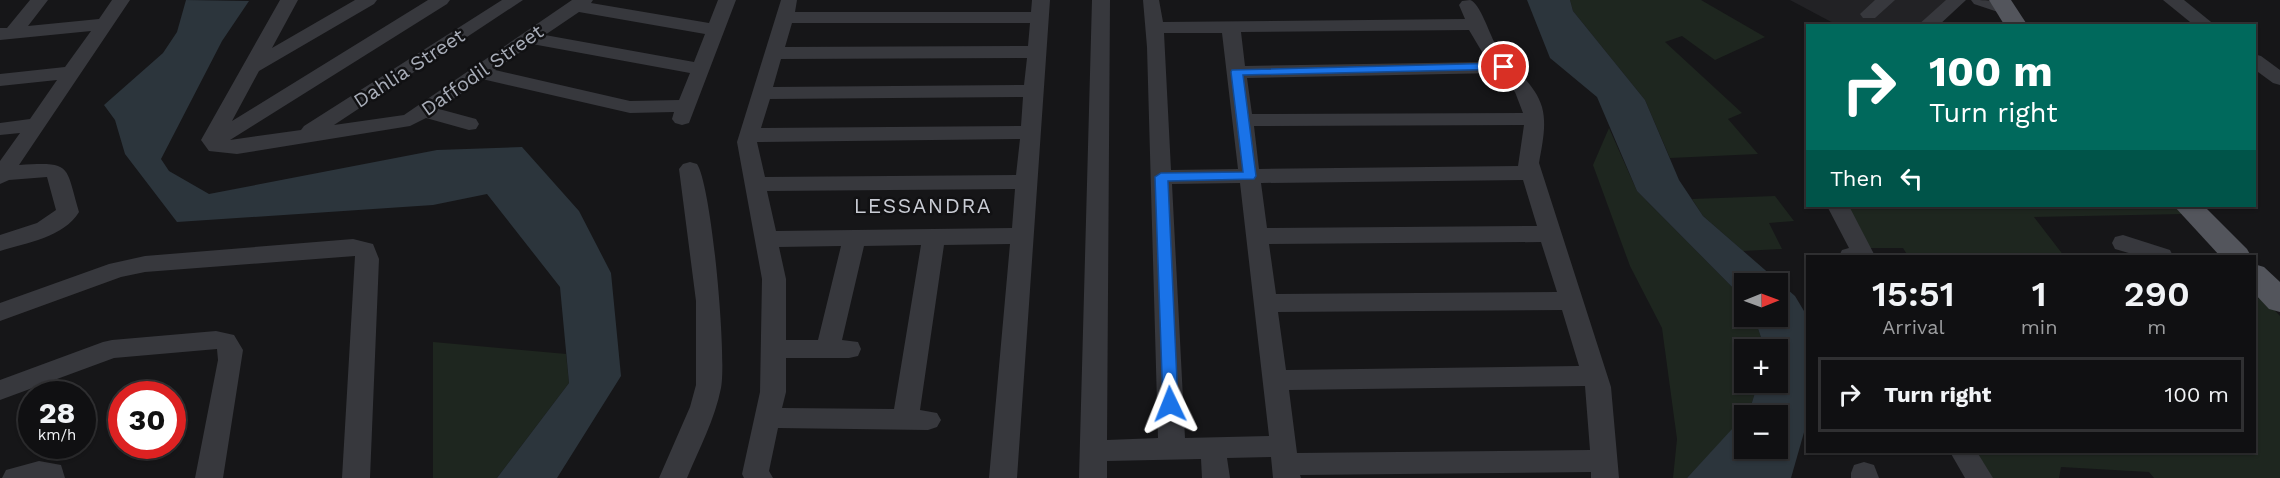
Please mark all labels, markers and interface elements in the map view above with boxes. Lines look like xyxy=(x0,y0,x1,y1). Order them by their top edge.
street label: Daffodil Street xyxy=(416,19,548,121)
street label: Dahlia Street xyxy=(349,23,469,113)
pin xyxy=(1478,41,1529,92)
text: 100 m xyxy=(1929,47,2053,96)
icon: right xyxy=(1830,48,1908,126)
icon: arrive xyxy=(1487,50,1520,83)
text: Turn right xyxy=(1929,97,2058,129)
icon: left xyxy=(1895,162,1928,195)
text: Then xyxy=(1830,166,1883,191)
district label: LESSANDRA xyxy=(854,193,992,218)
north arrow xyxy=(1734,273,1788,327)
map controls xyxy=(1734,273,1788,459)
text: 15:51 xyxy=(1872,273,1955,315)
text: 1 xyxy=(2032,273,2047,315)
text: 290 xyxy=(2124,273,2190,315)
text: Arrival xyxy=(1882,315,1945,339)
text: min xyxy=(2021,315,2058,339)
text: m xyxy=(2147,315,2166,339)
button: + xyxy=(1734,339,1788,393)
position arrow xyxy=(1138,372,1202,436)
icon: right xyxy=(1833,378,1866,411)
speed limit sign: 30 xyxy=(108,381,186,459)
text: Turn right xyxy=(1884,382,1991,407)
text: 100 m xyxy=(2165,382,2229,407)
text: 28 xyxy=(39,395,75,430)
button: − xyxy=(1734,405,1788,459)
text: km/h xyxy=(38,426,76,444)

